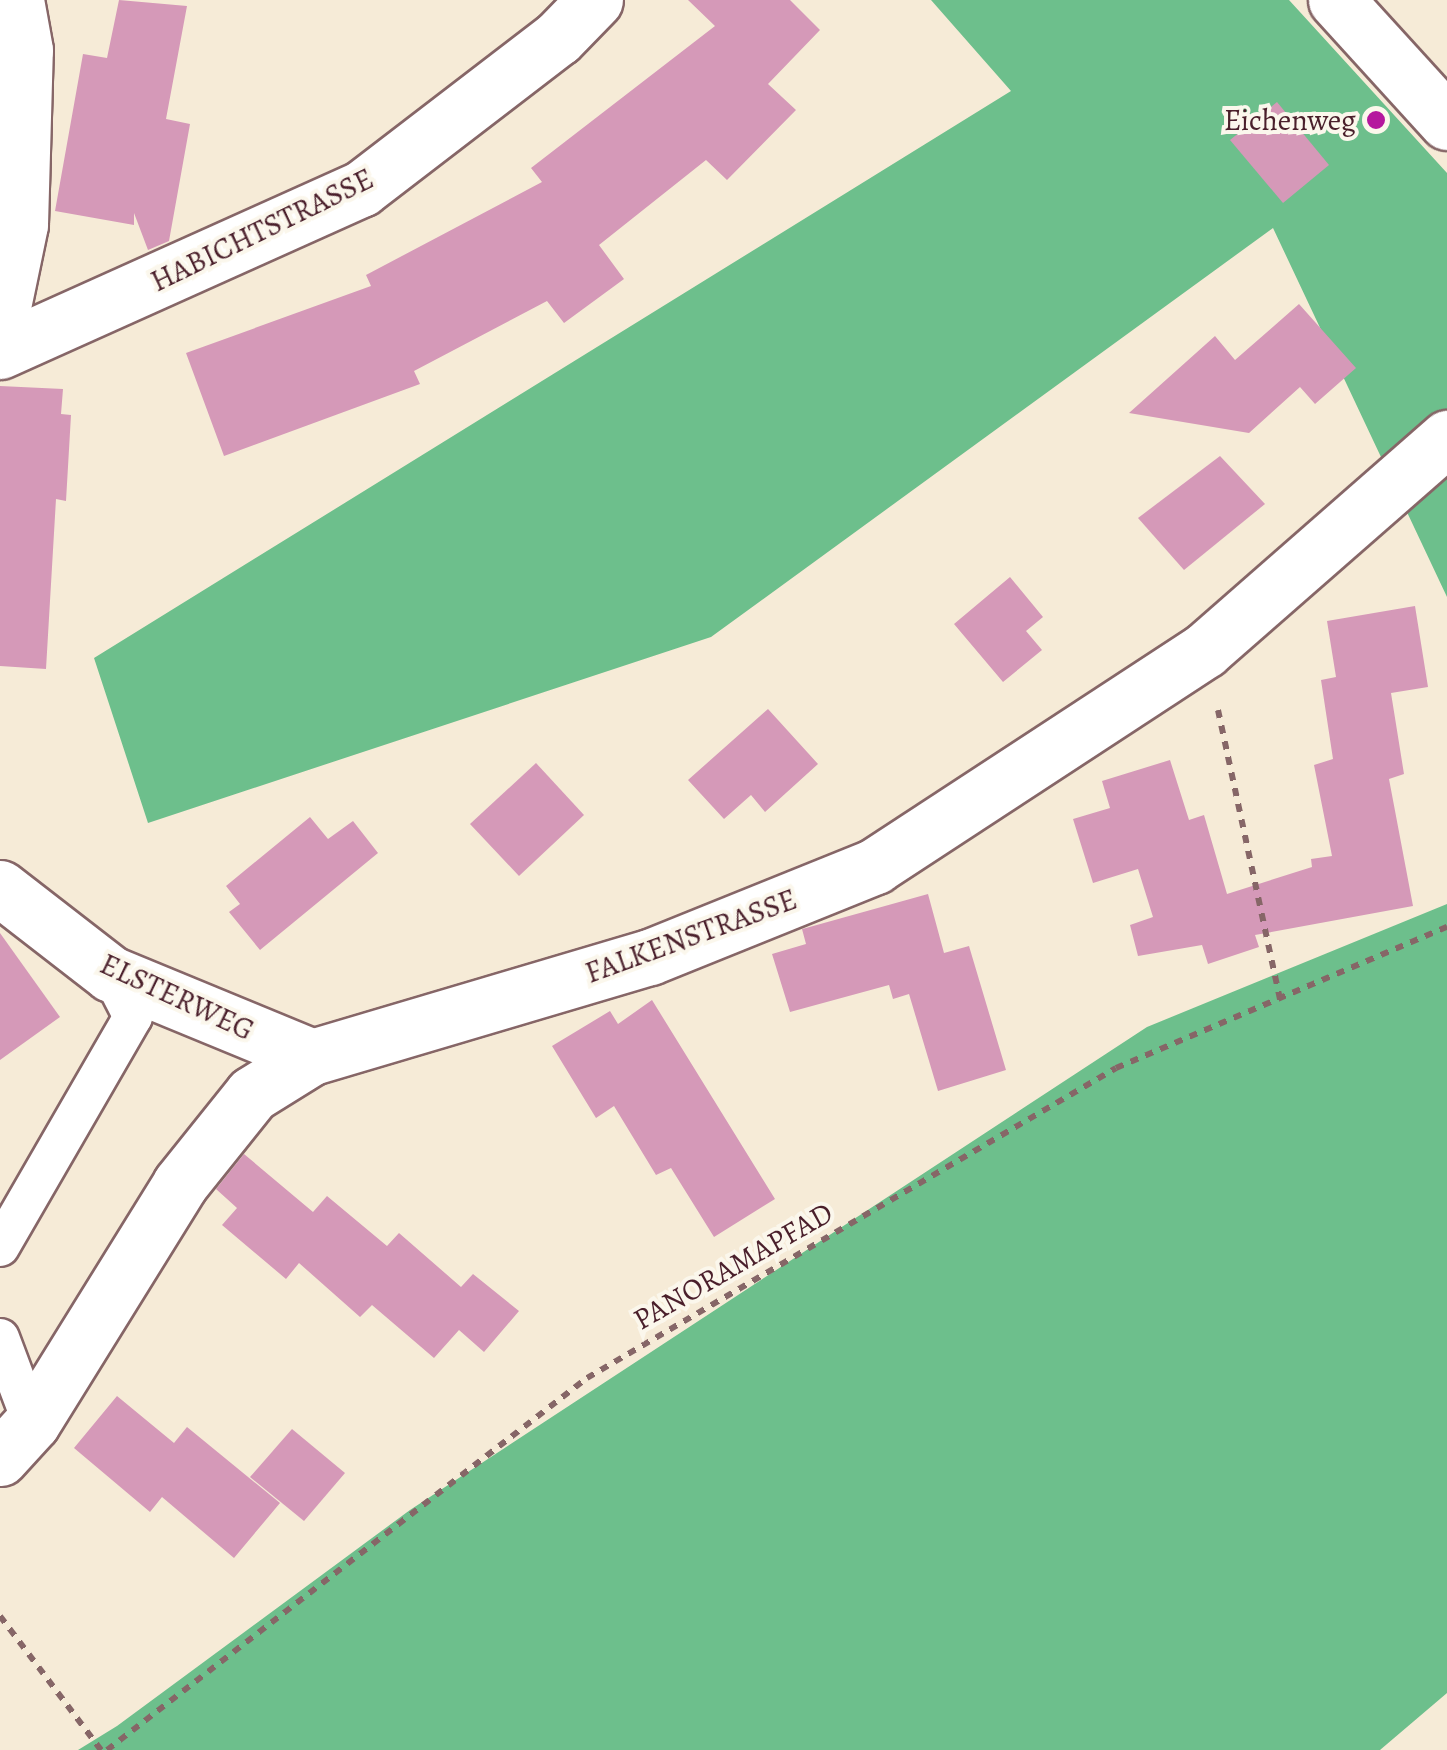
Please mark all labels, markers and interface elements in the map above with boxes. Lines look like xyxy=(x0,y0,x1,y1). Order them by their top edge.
place label: Eichenweg xyxy=(1224,102,1356,138)
marker: Eichenweg xyxy=(1365,109,1387,131)
street label: HABICHTSTRASSE xyxy=(145,160,379,300)
street label: FALKENSTRASSE xyxy=(580,881,802,991)
street label: ELSTERWEG xyxy=(94,946,260,1048)
street label: PANORAMAPFAD xyxy=(627,1194,839,1338)

